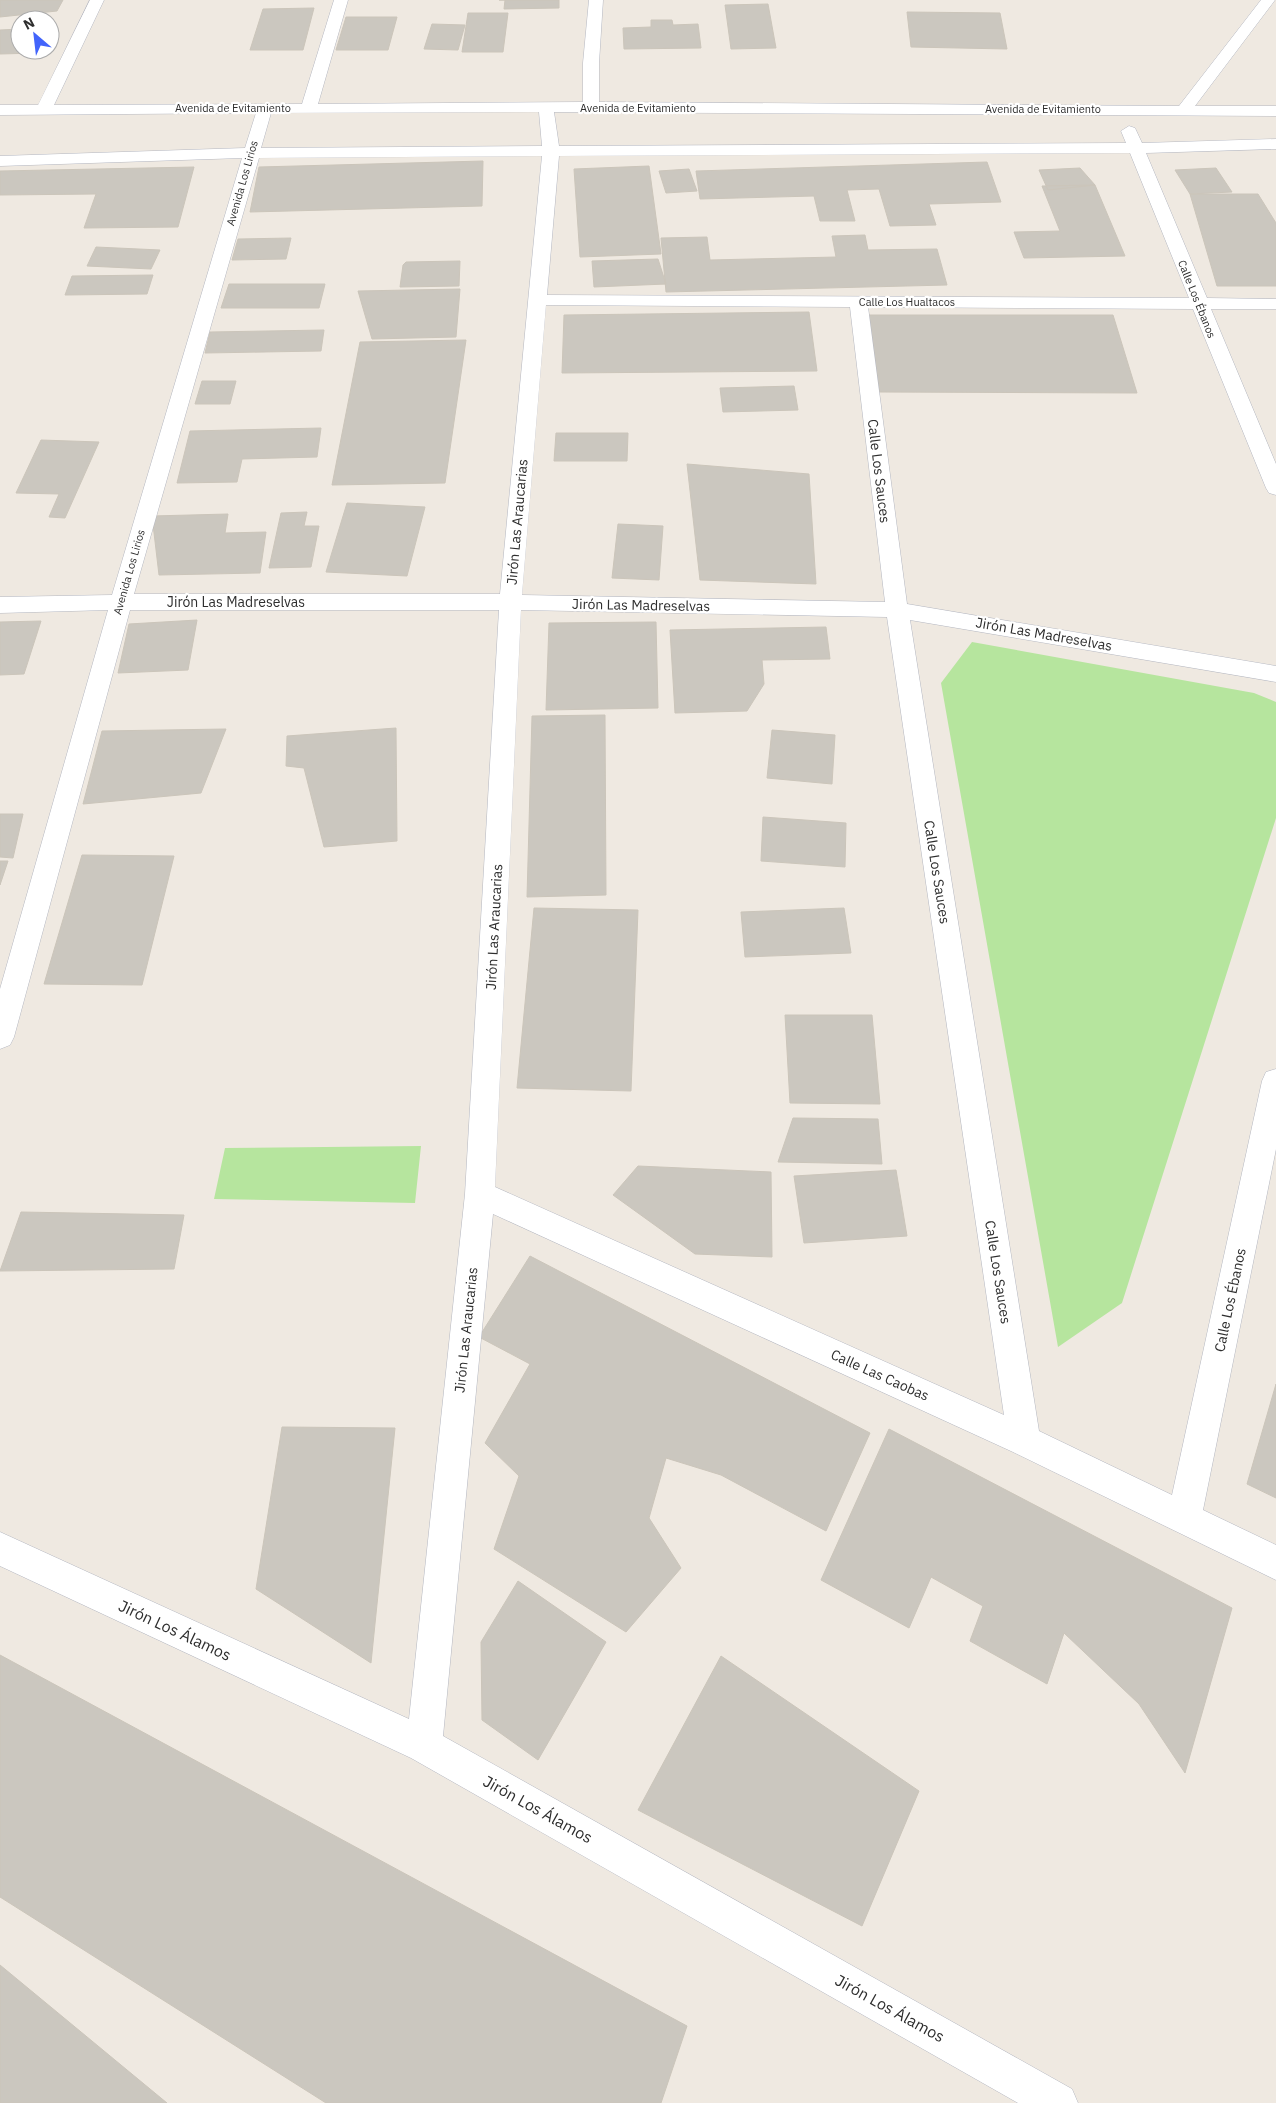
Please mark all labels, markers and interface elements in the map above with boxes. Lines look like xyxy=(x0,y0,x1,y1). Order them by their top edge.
north arrow xyxy=(10,10,60,60)
text: N xyxy=(20,13,38,34)
street label: Avenida de Evitamiento xyxy=(175,101,291,115)
street label: Avenida de Evitamiento xyxy=(580,101,696,115)
street label: Avenida de Evitamiento xyxy=(985,102,1101,116)
street label: Avenida Los Lirios xyxy=(223,139,261,227)
street label: Calle Los Ébanos xyxy=(1175,258,1219,340)
street label: Calle Los Hualtacos xyxy=(859,295,955,309)
street label: Calle Los Sauces xyxy=(864,418,894,524)
street label: Jirón Las Araucarias xyxy=(503,458,531,586)
street label: Avenida Los Lirios xyxy=(110,528,148,616)
street label: Jirón Las Madreselvas xyxy=(167,593,305,611)
street label: Jirón Las Madreselvas xyxy=(572,595,710,615)
street label: Jirón Las Madreselvas xyxy=(974,613,1114,655)
street label: Calle Los Sauces xyxy=(920,819,954,925)
street label: Jirón Las Araucarias xyxy=(482,863,506,991)
street label: Calle Los Sauces xyxy=(981,1219,1015,1325)
street label: Calle Los Ébanos xyxy=(1209,1246,1250,1354)
street label: Jirón Las Araucarias xyxy=(450,1266,482,1394)
street label: Calle Las Caobas xyxy=(828,1345,932,1405)
street label: Jirón Los Álamos xyxy=(115,1594,235,1665)
street label: Jirón Los Álamos xyxy=(480,1770,597,1847)
street label: Jirón Los Álamos xyxy=(832,1969,949,2046)

